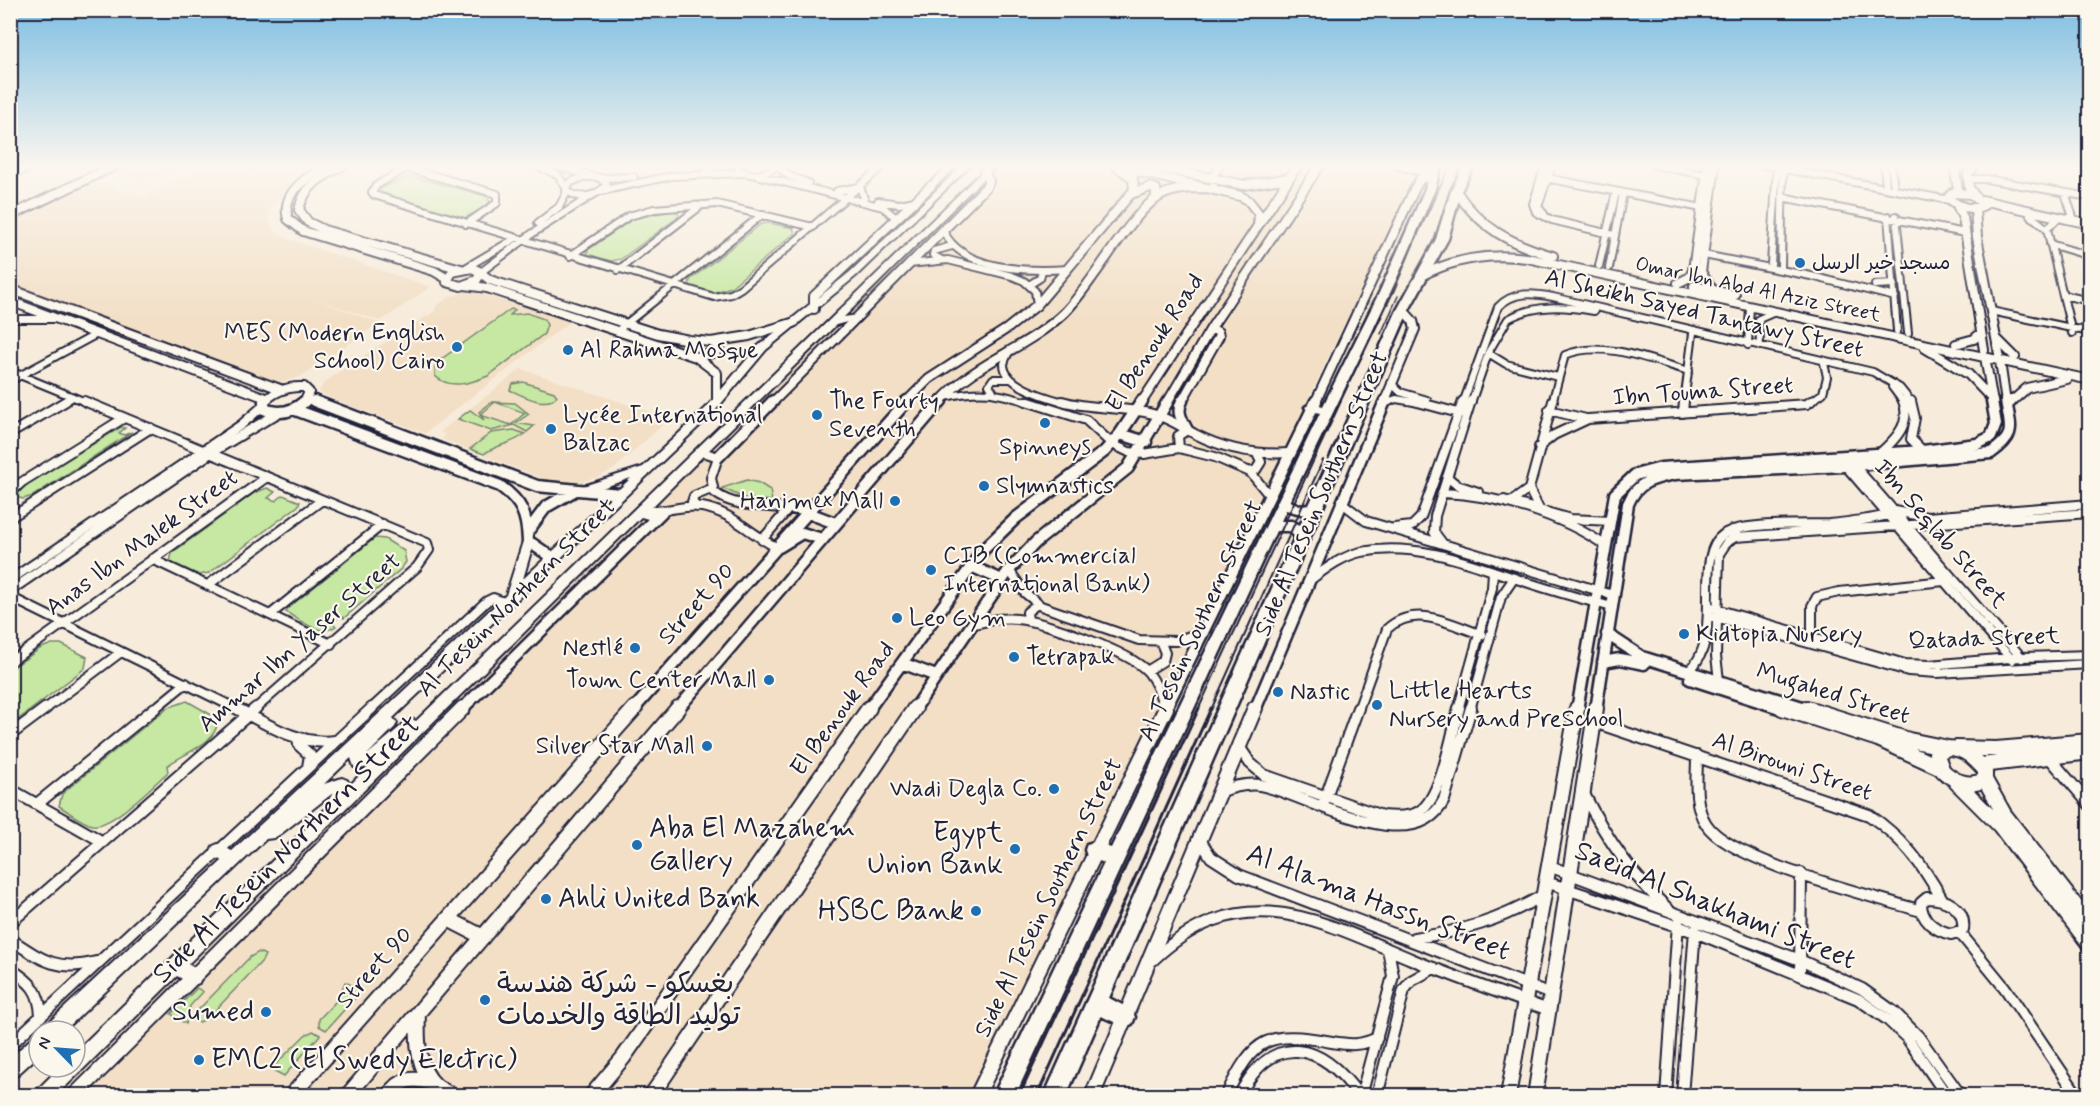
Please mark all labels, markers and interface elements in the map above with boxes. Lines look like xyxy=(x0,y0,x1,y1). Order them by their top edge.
place label: مسجد خير الرسل xyxy=(1812,250,1950,277)
street label: Omar Ibn Abd Al Aziz Street xyxy=(1633,251,1883,329)
marker: مسجد خير الرسل xyxy=(1793,256,1807,270)
street label: Al Sheikh Sayed Tantawy Street xyxy=(1541,262,1867,366)
street label: El Benouk Road xyxy=(1099,268,1211,418)
place label: MES (Modern English School) Cairo xyxy=(224,318,445,377)
place label: Al Rahma Mosque xyxy=(580,335,758,366)
marker: MES (Modern English School) Cairo xyxy=(450,340,464,354)
marker: Al Rahma Mosque xyxy=(561,343,575,357)
street label: Side Al Tesein Southern Street xyxy=(1248,347,1396,641)
street label: Ibn Touma Street xyxy=(1612,370,1794,414)
place label: The Fourty Seventh xyxy=(829,386,939,445)
place label: Lycée International Balzac xyxy=(563,400,763,459)
marker: The Fourty Seventh xyxy=(810,408,824,422)
marker: Spinneys xyxy=(1038,416,1052,430)
marker: Lycée International Balzac xyxy=(544,422,558,436)
place label: Spinneys xyxy=(999,432,1091,463)
street label: Ibn Seqlab Street xyxy=(1866,453,2014,615)
street label: Anas Ibn Malek Street xyxy=(40,463,244,623)
place label: Slymnastics xyxy=(996,471,1114,502)
marker: Slymnastics xyxy=(977,479,991,493)
place label: Hanimex Mall xyxy=(740,486,883,517)
street label: Al Tesein Northern Street xyxy=(411,492,623,704)
marker: Hanimex Mall xyxy=(888,494,902,508)
street label: Al Tesein Southern Street xyxy=(1131,495,1271,747)
place label: CIB (Commercial International Bank) xyxy=(943,541,1150,600)
street label: Ammar Ibn Yaser Street xyxy=(192,546,408,740)
street label: Street 90 xyxy=(652,556,742,652)
marker: CIB (Commercial International Bank) xyxy=(924,563,938,577)
place label: Leo Gym xyxy=(909,603,1006,634)
marker: Leo Gym xyxy=(890,611,904,625)
place label: Kidtopia Nursery xyxy=(1696,619,1862,650)
street label: Qatada Street xyxy=(1908,621,2060,657)
marker: Kidtopia Nursery xyxy=(1677,627,1691,641)
place label: Nestlé xyxy=(563,633,623,664)
street label: El Benouk Road xyxy=(784,636,902,782)
marker: Nestlé xyxy=(628,641,642,655)
place label: Tetrapak xyxy=(1026,642,1115,673)
marker: Tetrapak xyxy=(1007,650,1021,664)
street label: Mugahed Street xyxy=(1752,656,1914,735)
place label: Town Center Mall xyxy=(566,665,757,696)
marker: Town Center Mall xyxy=(762,673,776,687)
place label: Little Hearts Nursery and PreSchool xyxy=(1389,676,1624,735)
place label: Nastic xyxy=(1290,677,1350,708)
marker: Nastic xyxy=(1271,685,1285,699)
marker: Little Hearts Nursery and PreSchool xyxy=(1370,698,1384,712)
street label: Side Al Tesein Northern Street xyxy=(145,708,429,992)
street label: Al Birouni Street xyxy=(1708,725,1876,809)
place label: Silver Star Mall xyxy=(536,731,695,762)
marker: Silver Star Mall xyxy=(700,739,714,753)
street label: Side Al Tesein Southern Street xyxy=(968,753,1130,1043)
place label: Wadi Degla Co. xyxy=(890,774,1042,805)
marker: Wadi Degla Co. xyxy=(1047,782,1061,796)
place label: Aba El Mazahem Gallery xyxy=(649,811,855,880)
place label: Egypt Union Bank xyxy=(867,815,1004,884)
street label: Saeid Al Shakhami Street xyxy=(1569,833,1861,979)
street label: Al Alama Hassn Street xyxy=(1241,836,1515,970)
marker: Aba El Mazahem Gallery xyxy=(630,838,644,852)
marker: Egypt Union Bank xyxy=(1008,842,1022,856)
place label: Ahli United Bank xyxy=(558,881,760,918)
marker: Ahli United Bank xyxy=(539,892,553,906)
place label: HSBC Bank xyxy=(818,893,964,930)
marker: HSBC Bank xyxy=(969,904,983,918)
street label: Street 90 xyxy=(330,920,420,1016)
place label: بغسكو - شركة هندسة توليد الطاقة والخدمات xyxy=(497,966,741,1035)
marker: بغسكو - شركة هندسة توليد الطاقة والخدمات xyxy=(478,993,492,1007)
place label: Sumed xyxy=(172,994,254,1031)
marker: Sumed xyxy=(259,1005,273,1019)
north arrow xyxy=(27,1019,87,1079)
text: N xyxy=(33,1034,57,1053)
place label: EMC2 (El Swedy Electric) xyxy=(211,1042,517,1079)
marker: EMC2 (El Swedy Electric) xyxy=(192,1053,206,1067)

